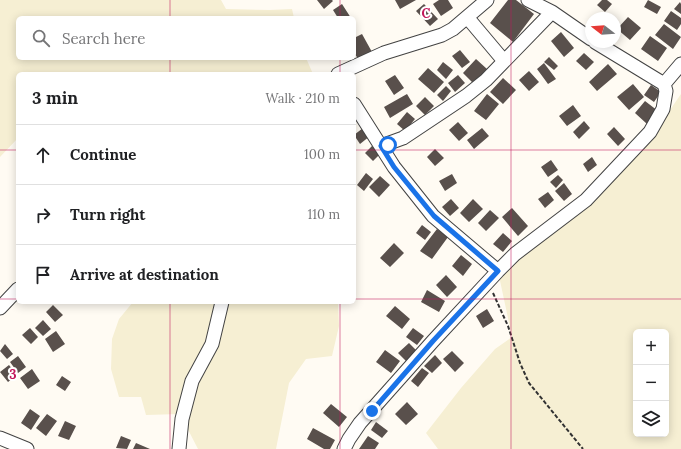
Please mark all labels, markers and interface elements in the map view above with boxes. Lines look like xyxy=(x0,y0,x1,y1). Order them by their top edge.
text: C xyxy=(422,5,431,22)
north arrow xyxy=(585,12,621,48)
search box xyxy=(16,16,356,60)
icon: search xyxy=(30,27,52,49)
text: Search here xyxy=(62,29,145,48)
text: 3 min xyxy=(32,87,78,109)
text: Walk · 210 m xyxy=(265,90,340,107)
route start xyxy=(379,136,397,154)
icon: ahead xyxy=(32,144,54,166)
text: Continue xyxy=(70,145,136,164)
text: 100 m xyxy=(304,146,340,163)
icon: right xyxy=(32,204,54,226)
text: Turn right xyxy=(70,205,146,224)
text: 110 m xyxy=(307,206,340,223)
icon: arrive xyxy=(32,264,54,286)
text: Arrive at destination xyxy=(70,265,219,284)
map controls xyxy=(633,329,669,437)
button: + xyxy=(633,329,669,365)
button: − xyxy=(633,365,669,401)
text: 3 xyxy=(9,366,17,383)
button: layers xyxy=(633,401,669,437)
route end xyxy=(363,402,381,420)

